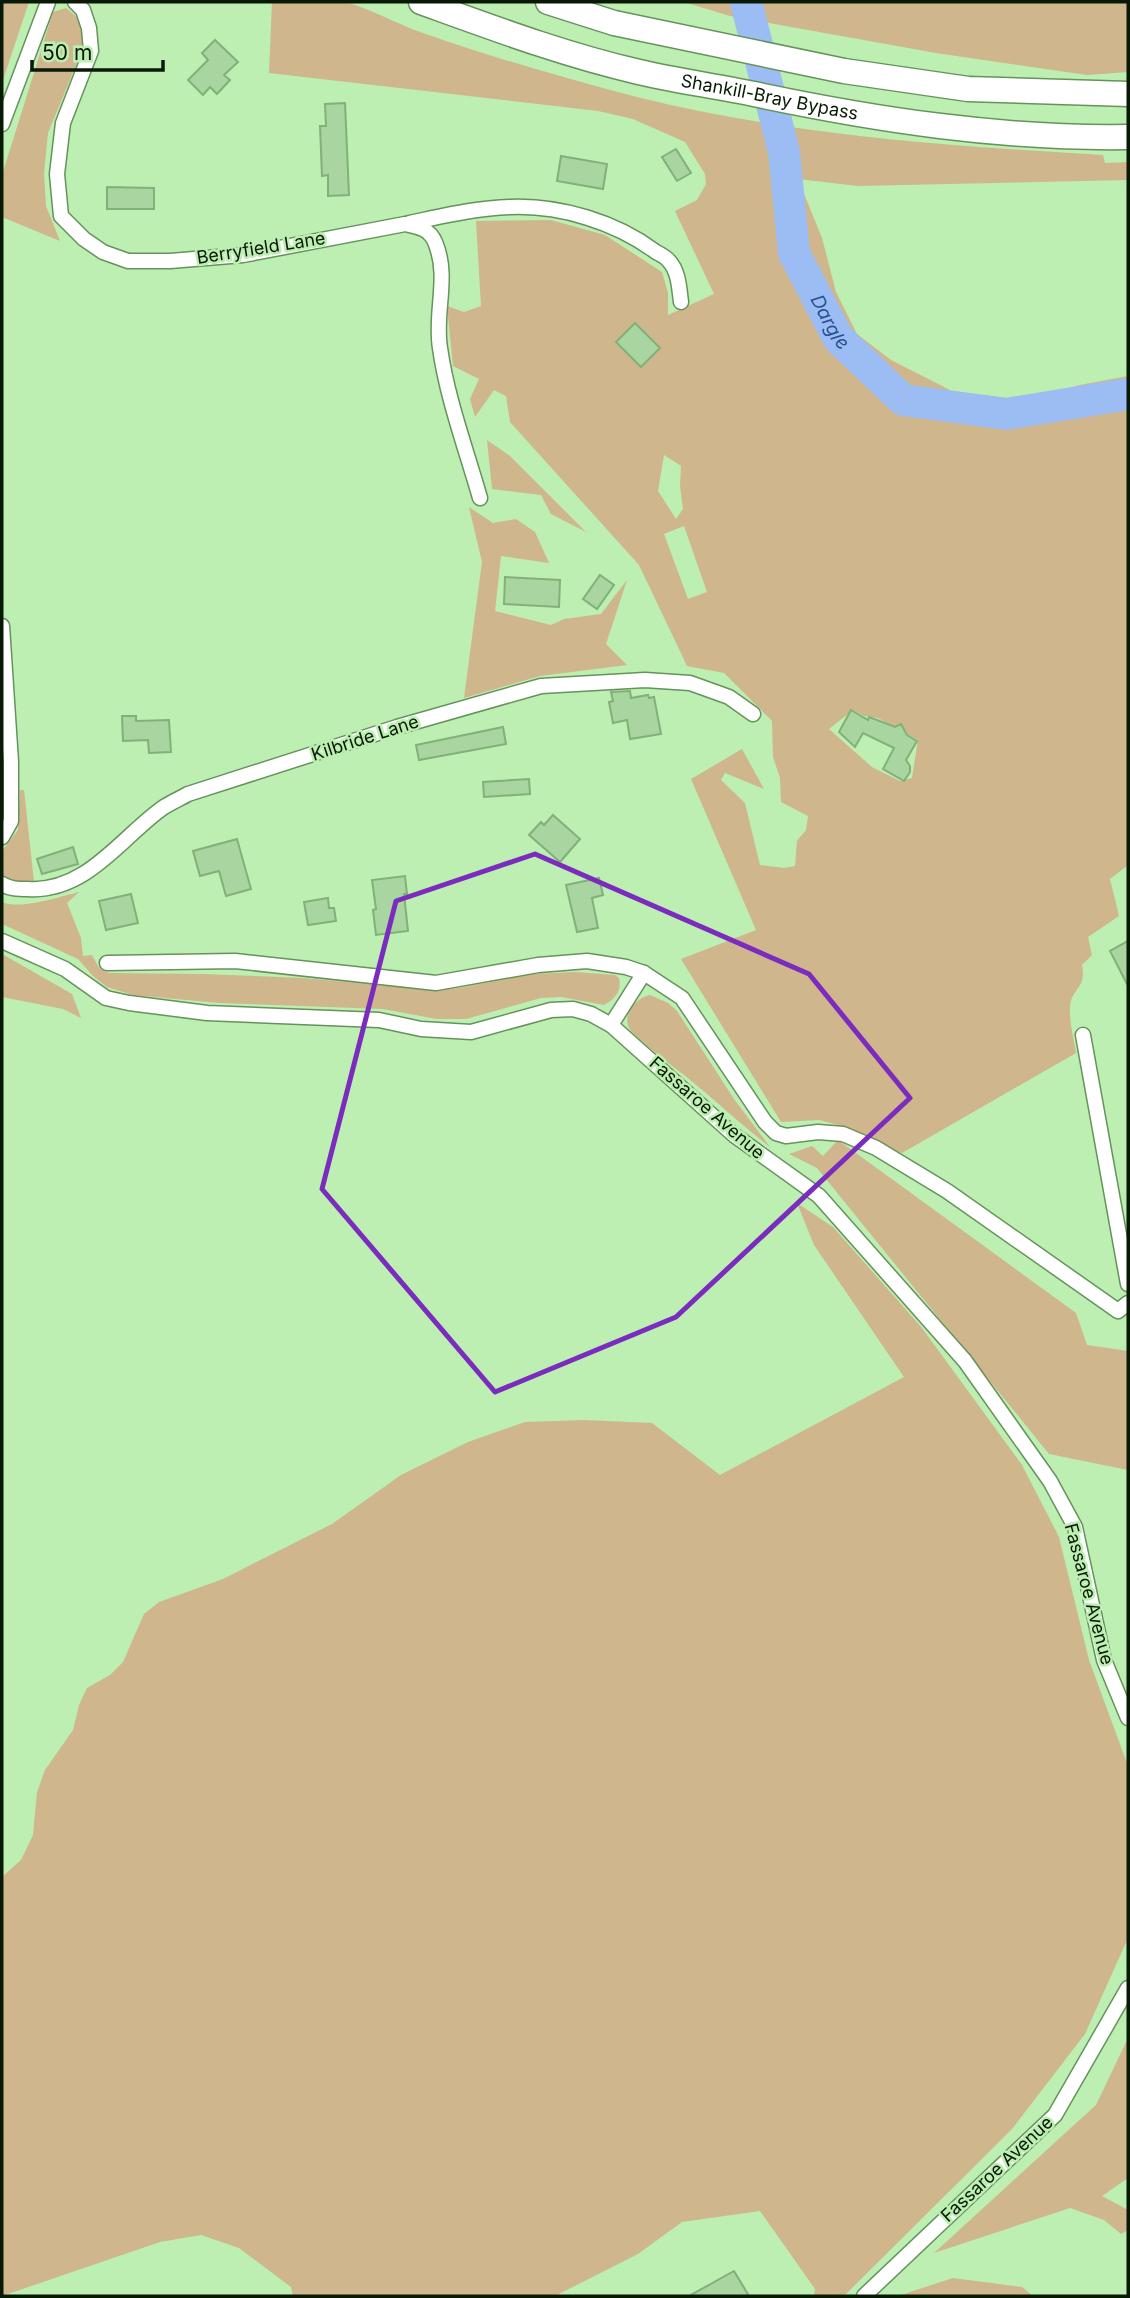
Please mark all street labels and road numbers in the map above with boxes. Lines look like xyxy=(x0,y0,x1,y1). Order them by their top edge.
street label: Shankill-Bray Bypass xyxy=(679,70,860,124)
street label: Berryfield Lane xyxy=(195,227,327,268)
street label: Kilbride Lane xyxy=(309,710,421,765)
street label: Fassaroe Avenue xyxy=(646,1052,769,1163)
street label: Fassaroe Avenue xyxy=(1061,1521,1118,1667)
street label: Fassaroe Avenue xyxy=(936,2111,1057,2226)

